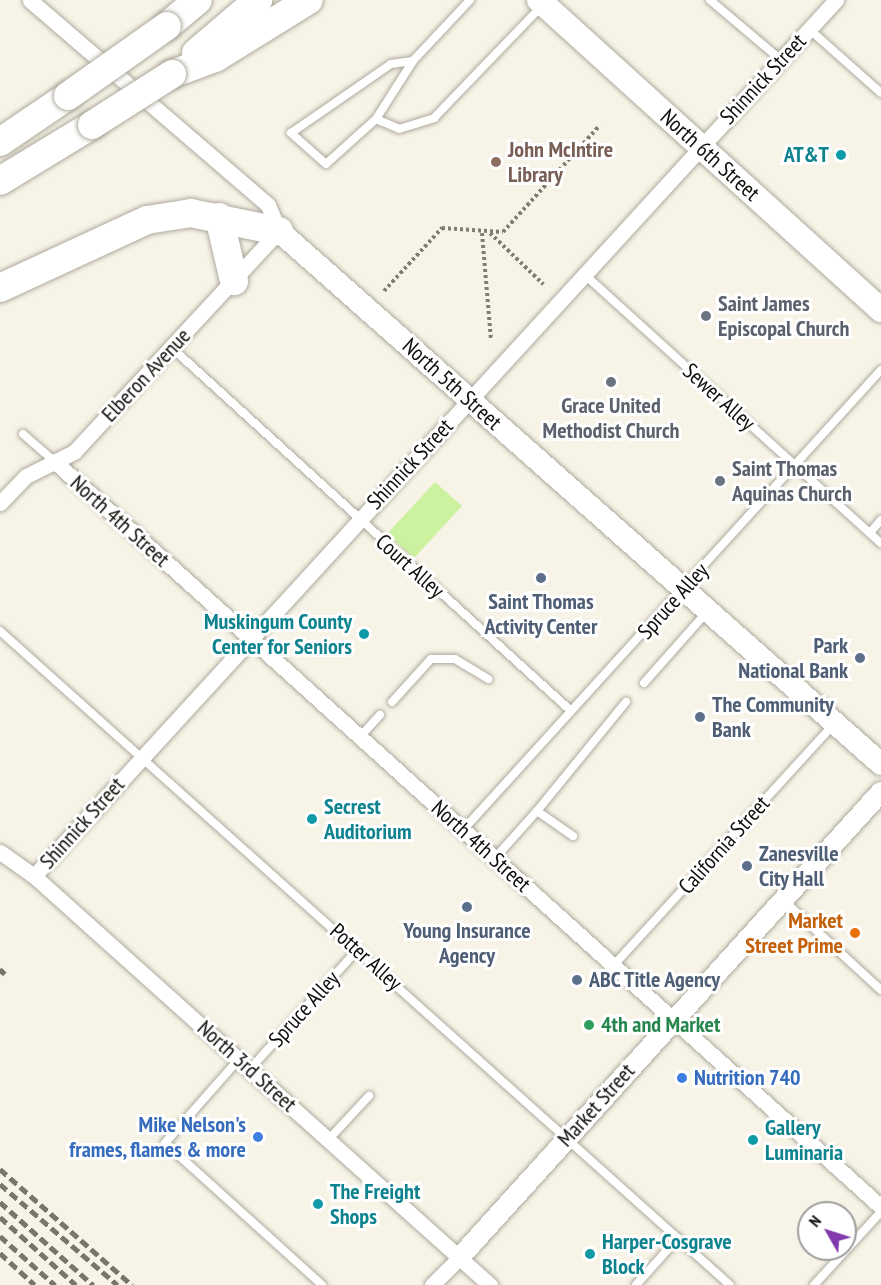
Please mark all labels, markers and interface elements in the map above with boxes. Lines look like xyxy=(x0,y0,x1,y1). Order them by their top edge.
street label: Shinnick Street xyxy=(714,28,812,130)
street label: North 6th Street xyxy=(655,104,765,206)
place label: John McIntire Library xyxy=(508,136,613,188)
place label: AT&T xyxy=(784,142,829,168)
marker: AT&T xyxy=(834,148,848,162)
marker: John McIntire Library xyxy=(489,155,503,169)
place label: Saint James Episcopal Church xyxy=(718,290,850,342)
marker: Saint James Episcopal Church xyxy=(699,309,713,323)
street label: Elberon Avenue xyxy=(96,323,196,427)
street label: North 5th Street xyxy=(397,333,507,435)
street label: Sewer Alley xyxy=(677,358,761,436)
marker: Grace United Methodist Church xyxy=(604,375,618,389)
place label: Grace United Methodist Church xyxy=(542,392,680,444)
street label: Shinnick Street xyxy=(361,413,459,515)
place label: Saint Thomas Aquinas Church xyxy=(732,455,852,506)
street label: North 4th Street xyxy=(65,470,175,572)
marker: Saint Thomas Aquinas Church xyxy=(713,474,727,488)
street label: Court Alley xyxy=(370,528,450,604)
street label: Spruce Alley xyxy=(632,557,714,645)
marker: Saint Thomas Activity Center xyxy=(534,571,548,585)
place label: Saint Thomas Activity Center xyxy=(484,588,598,640)
place label: Muskingum County Center for Seniors xyxy=(204,608,352,660)
marker: Muskingum County Center for Seniors xyxy=(357,627,371,641)
place label: Park National Bank xyxy=(738,632,848,684)
marker: Park National Bank xyxy=(853,651,867,665)
place label: The Community Bank xyxy=(712,691,834,742)
marker: The Community Bank xyxy=(693,710,707,724)
street label: Shinnick Street xyxy=(34,772,130,874)
street label: California Street xyxy=(673,790,775,900)
place label: Secrest Auditorium xyxy=(324,793,412,844)
street label: North 4th Street xyxy=(426,795,536,897)
marker: Secrest Auditorium xyxy=(305,812,319,826)
place label: Zanesville City Hall xyxy=(759,840,839,891)
marker: Zanesville City Hall xyxy=(740,859,754,873)
marker: Young Insurance Agency xyxy=(460,900,474,914)
place label: Market Street Prime xyxy=(745,907,843,958)
place label: Young Insurance Agency xyxy=(403,917,531,968)
street label: Potter Alley xyxy=(324,918,408,996)
marker: Market Street Prime xyxy=(848,926,862,940)
street label: Spruce Alley xyxy=(263,965,345,1053)
place label: ABC Title Agency xyxy=(589,967,722,993)
marker: ABC Title Agency xyxy=(570,973,584,987)
place label: 4th and Market xyxy=(601,1012,720,1038)
street label: North 3rd Street xyxy=(192,1015,302,1117)
marker: 4th and Market xyxy=(582,1018,596,1032)
street label: Market Street xyxy=(552,1058,640,1152)
place label: Nutrition 740 xyxy=(694,1065,801,1091)
marker: Nutrition 740 xyxy=(675,1071,689,1085)
place label: Mike Nelson's frames, flames & more xyxy=(68,1111,246,1162)
place label: Gallery Luminaria xyxy=(765,1114,843,1166)
marker: Mike Nelson's frames, flames & more xyxy=(251,1130,265,1144)
marker: Gallery Luminaria xyxy=(746,1133,760,1147)
place label: The Freight Shops xyxy=(330,1178,420,1230)
marker: The Freight Shops xyxy=(311,1197,325,1211)
north arrow xyxy=(797,1201,857,1261)
text: N xyxy=(804,1211,825,1231)
place label: Harper-Cosgrave Block xyxy=(602,1228,732,1280)
marker: Harper-Cosgrave Block xyxy=(583,1247,597,1261)

